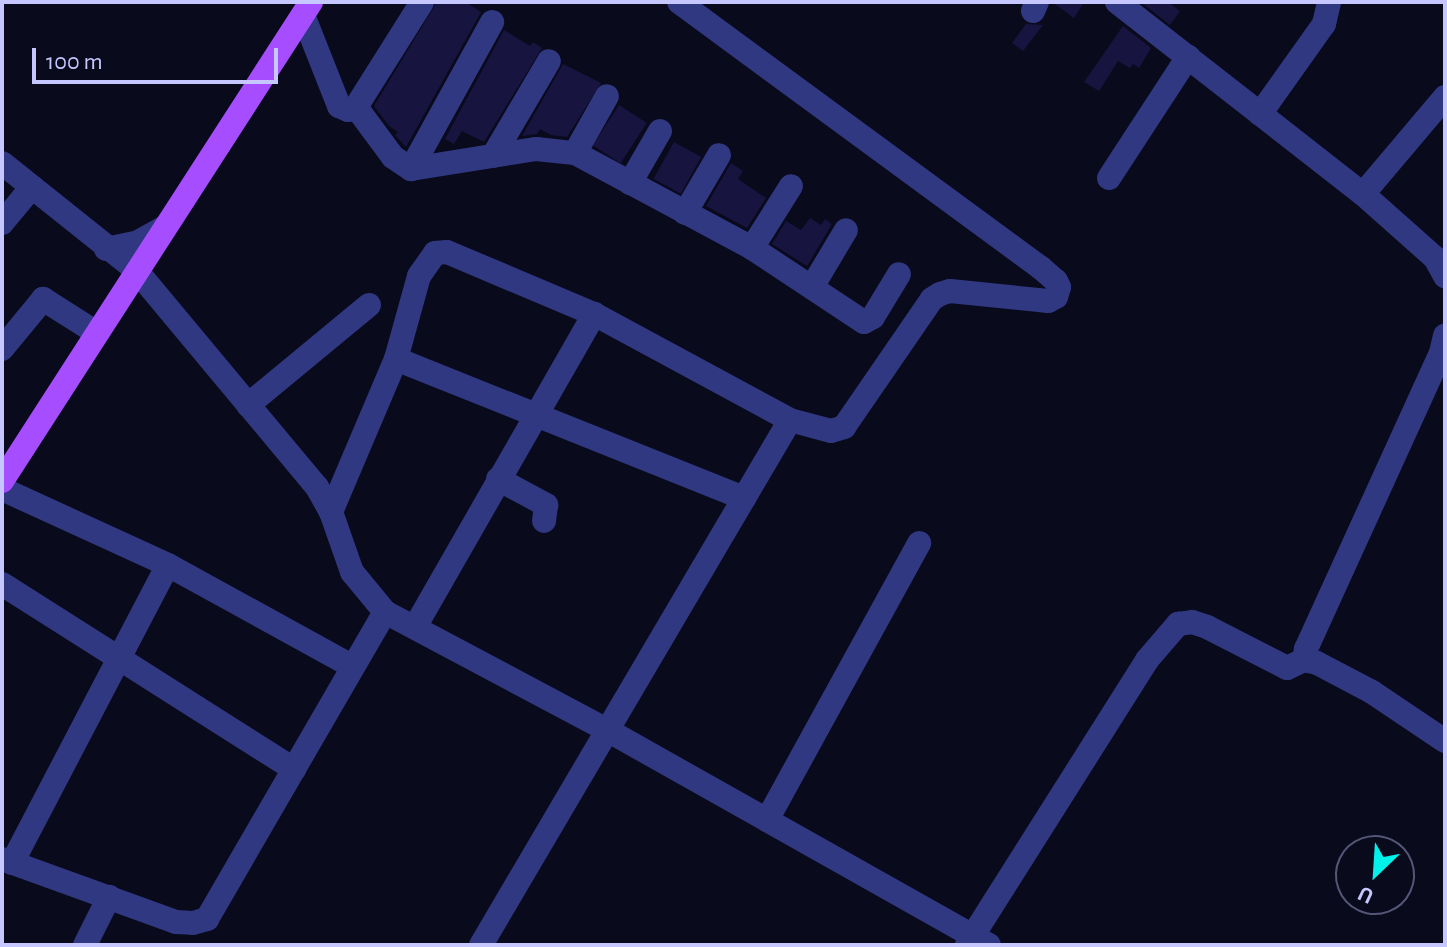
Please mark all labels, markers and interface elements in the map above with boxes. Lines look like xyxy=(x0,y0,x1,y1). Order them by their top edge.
scale bar xyxy=(36,32,282,82)
text: 100 m xyxy=(46,50,103,74)
north arrow xyxy=(1335,835,1415,915)
text: U xyxy=(1355,882,1377,908)

